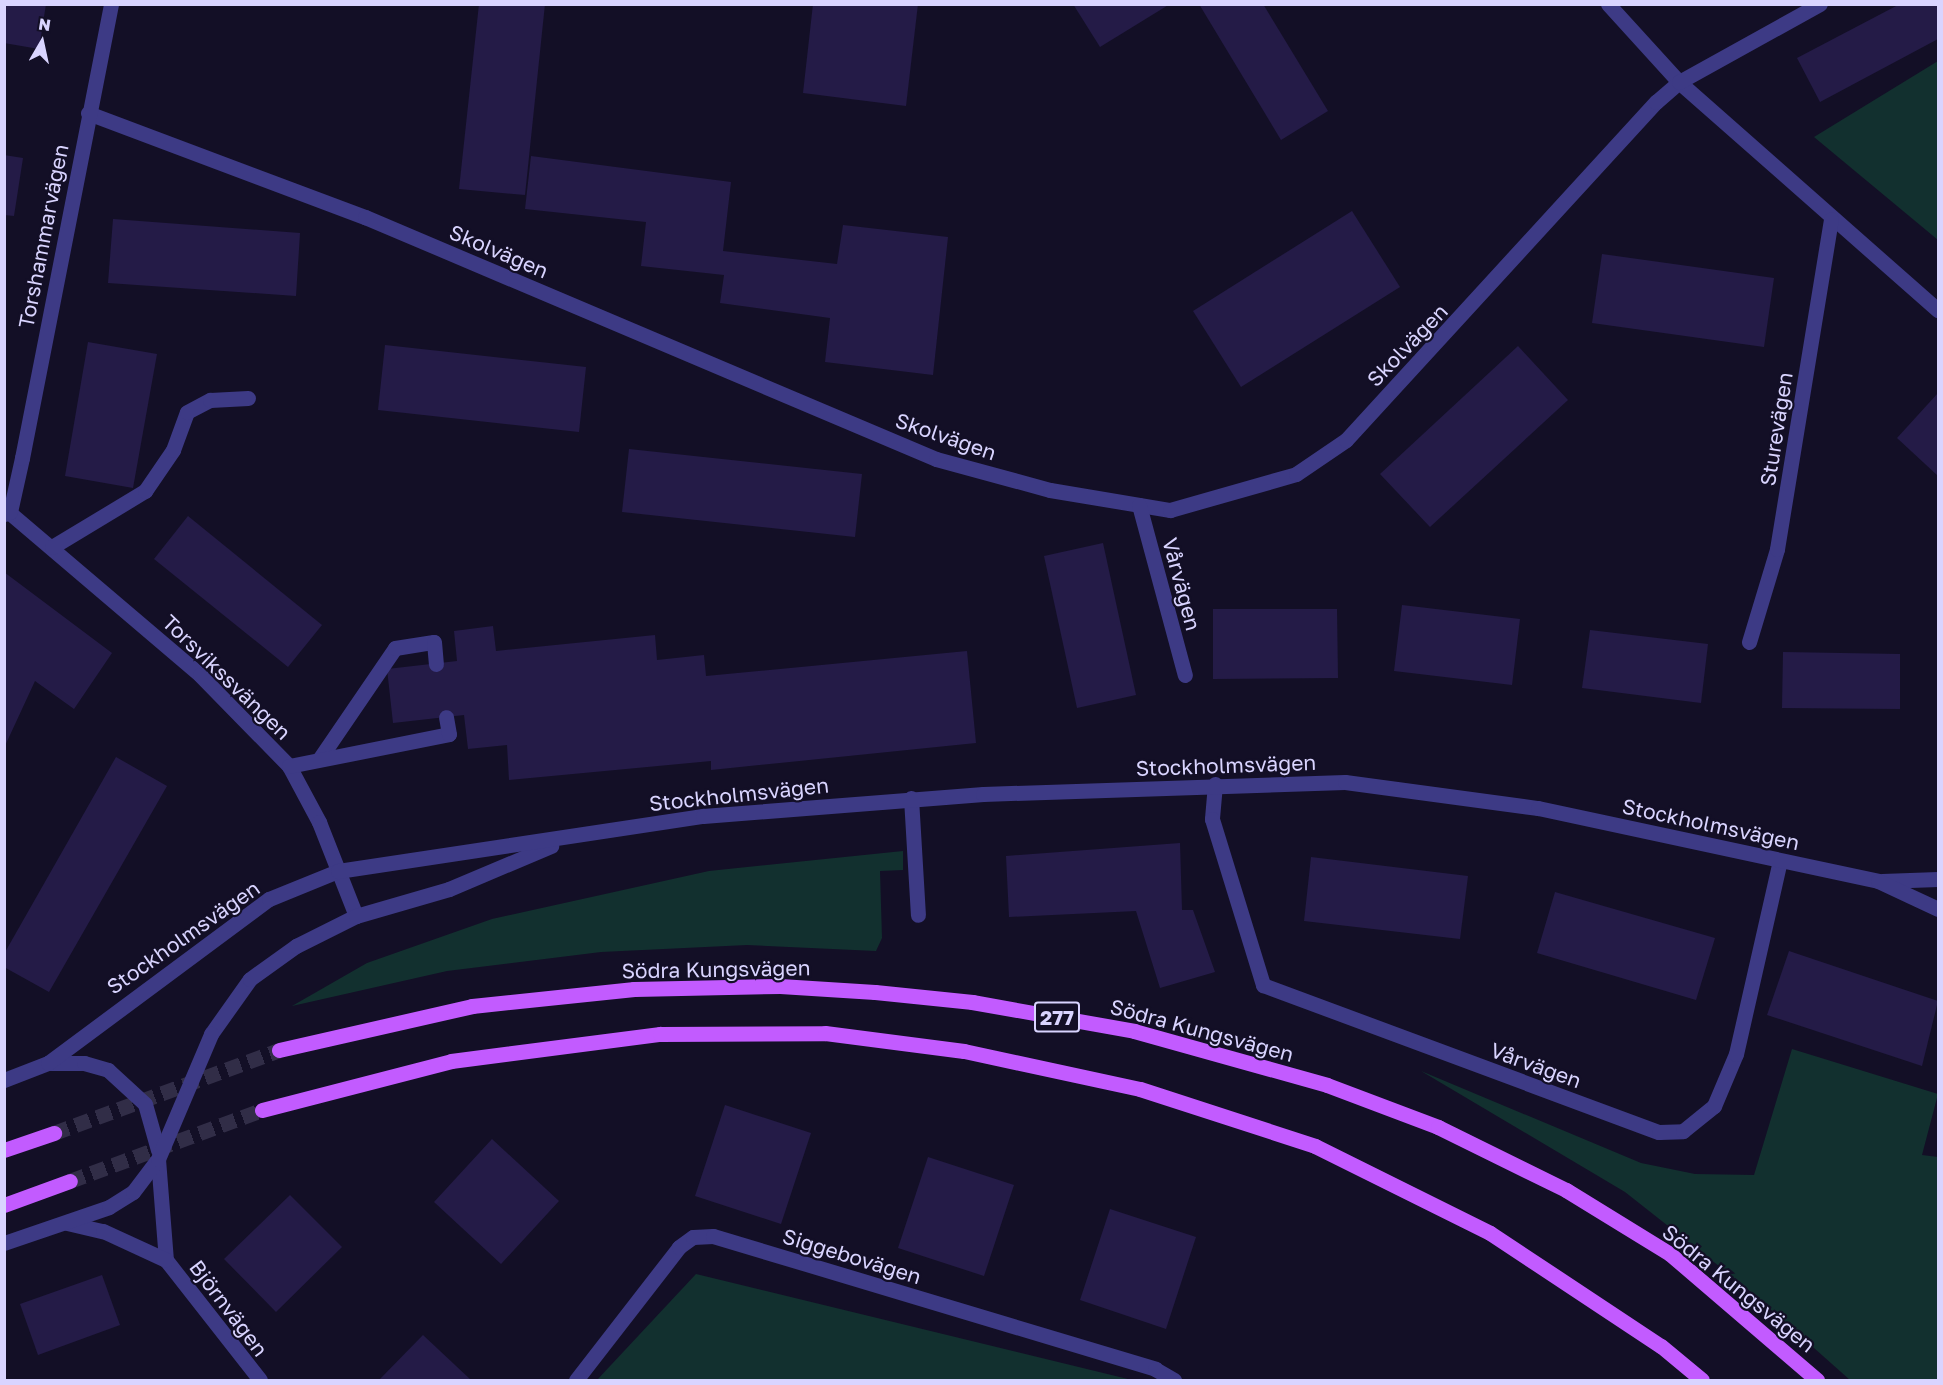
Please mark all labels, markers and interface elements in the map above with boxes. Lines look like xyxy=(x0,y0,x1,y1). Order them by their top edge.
north arrow xyxy=(12,12,72,72)
text: N xyxy=(37,13,52,35)
street label: Torshammarvägen xyxy=(13,142,73,330)
street label: Skolvägen xyxy=(446,219,552,283)
street label: Skolvägen xyxy=(1361,298,1453,392)
street label: Sturevägen xyxy=(1755,370,1797,488)
street label: Skolvägen xyxy=(892,407,1000,465)
street label: Vårvägen xyxy=(1158,535,1206,633)
street label: Torsvikssvängen xyxy=(158,609,296,745)
street label: Stockholmsvägen xyxy=(1135,749,1317,781)
street label: Stockholmsvägen xyxy=(648,772,830,816)
street label: Stockholmsvägen xyxy=(1620,793,1802,855)
street label: Stockholmsvägen xyxy=(102,875,264,999)
street label: Södra Kungsvägen xyxy=(621,955,811,983)
street label: Södra Kungsvägen xyxy=(1107,993,1297,1067)
road number: 277 xyxy=(1033,1000,1081,1034)
street label: Vårvägen xyxy=(1487,1037,1585,1093)
street label: Södra Kungsvägen xyxy=(1658,1219,1820,1357)
street label: Siggebovägen xyxy=(780,1223,924,1289)
street label: Björnvägen xyxy=(185,1255,273,1361)

